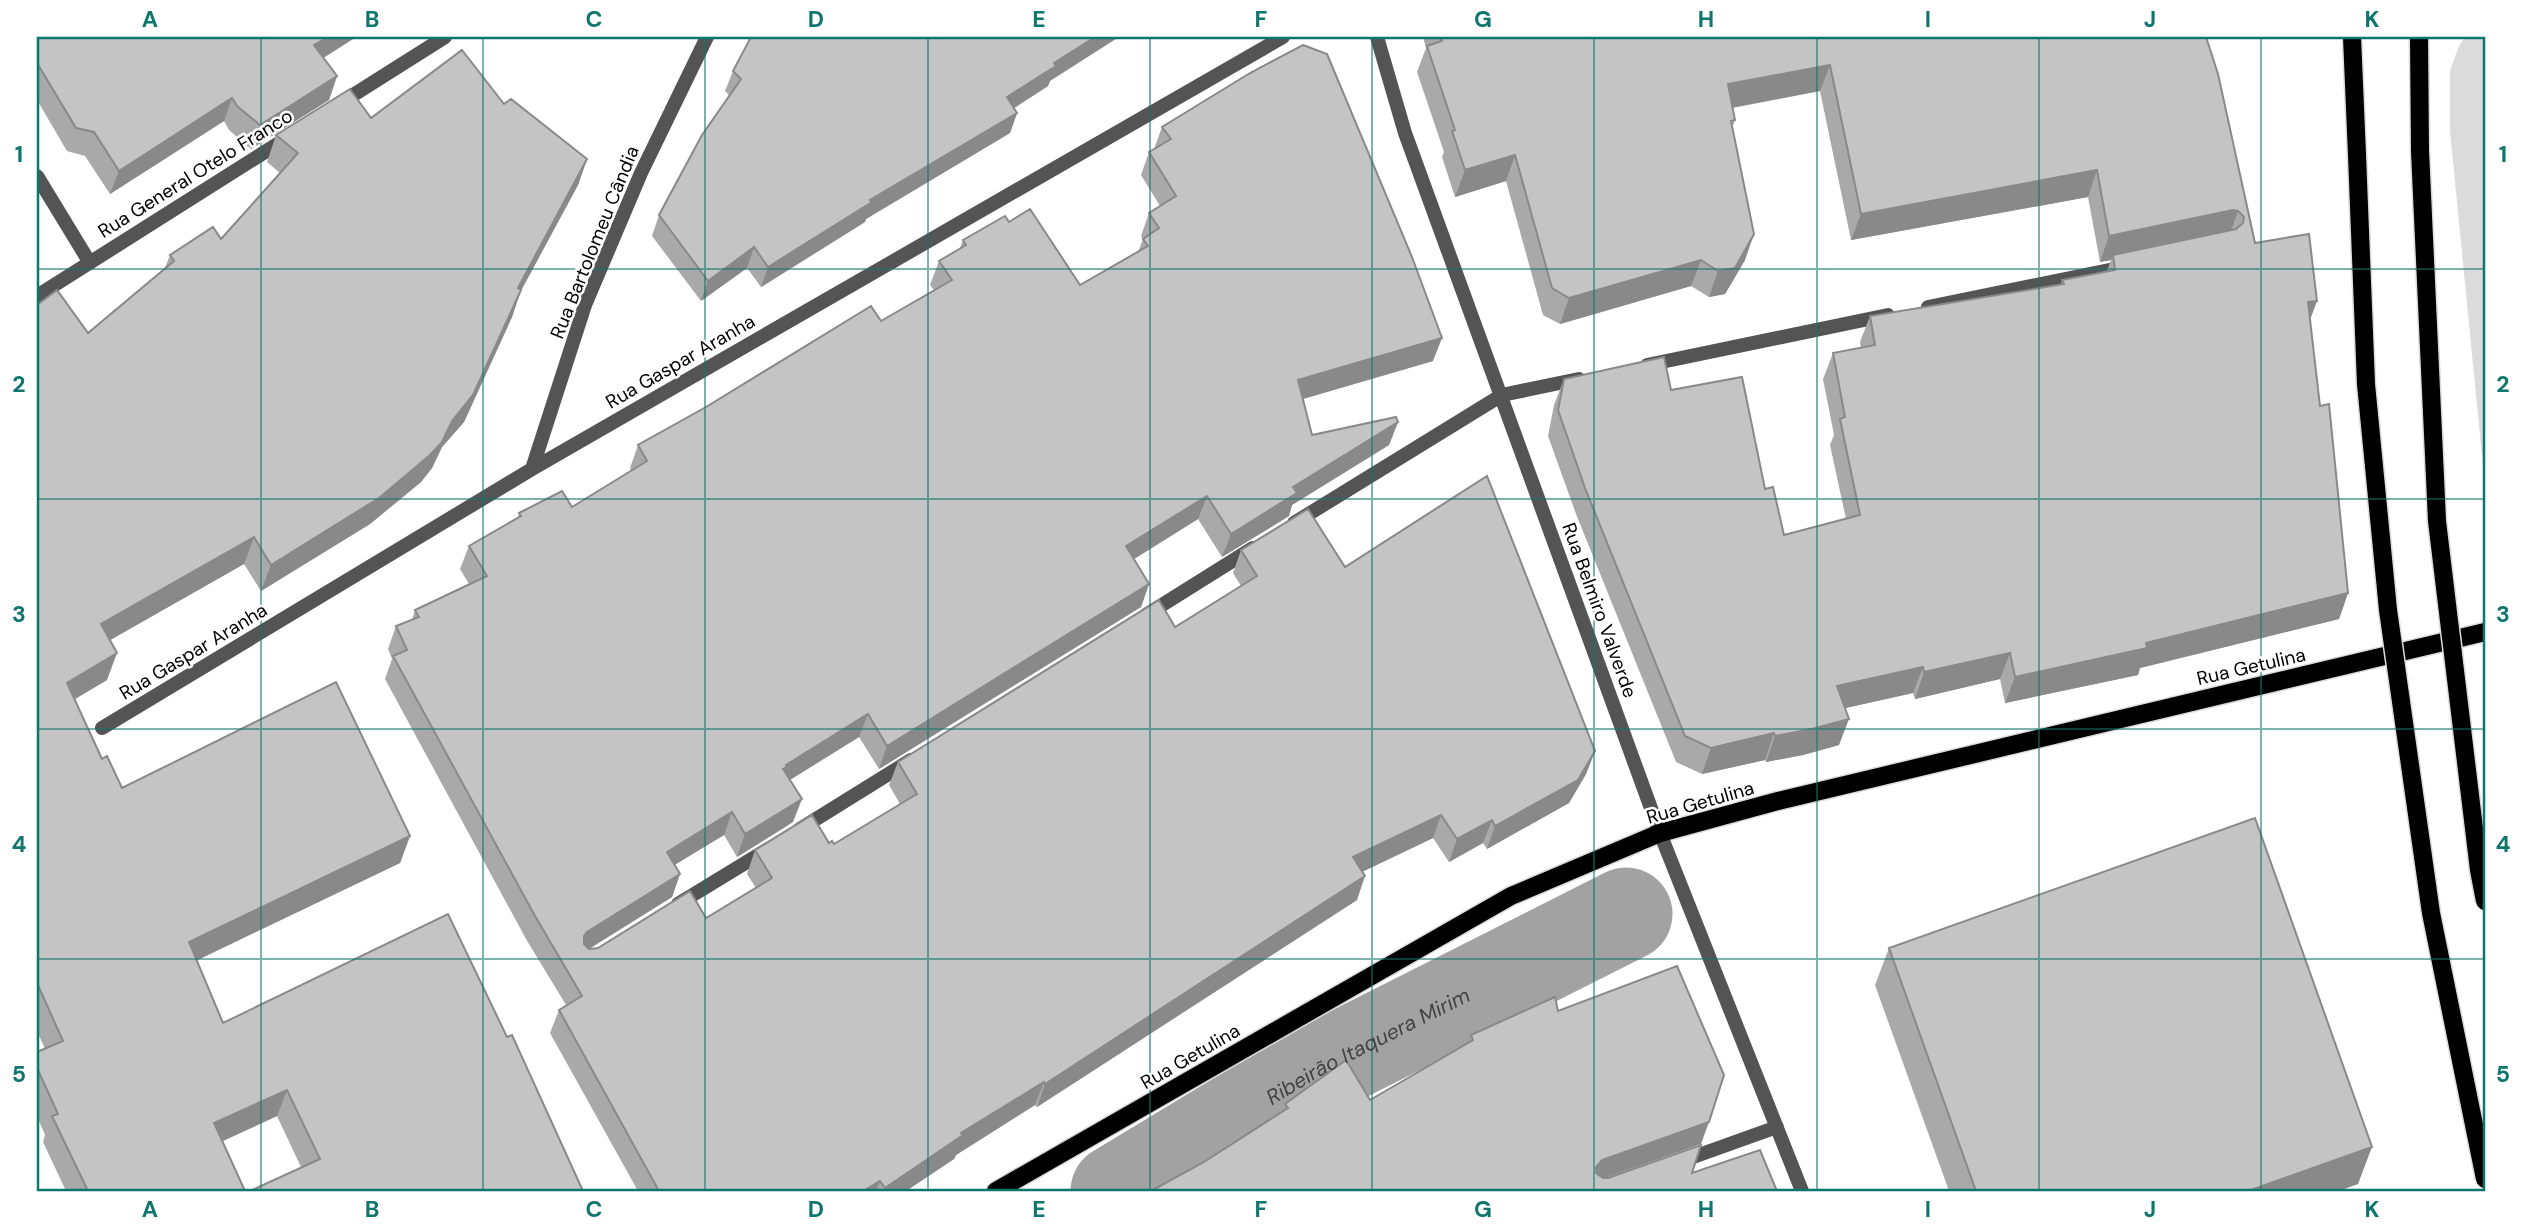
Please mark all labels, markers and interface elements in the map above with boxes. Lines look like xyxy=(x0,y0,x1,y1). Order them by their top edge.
text: A xyxy=(142,4,158,34)
text: B xyxy=(365,4,379,34)
text: C xyxy=(586,4,602,34)
text: D xyxy=(808,4,824,34)
text: E xyxy=(1032,4,1046,34)
text: F xyxy=(1255,4,1268,34)
text: G xyxy=(1474,4,1492,34)
text: H xyxy=(1698,4,1714,34)
text: I xyxy=(1925,4,1931,34)
text: J xyxy=(2144,4,2156,34)
text: K xyxy=(2364,4,2380,34)
street label: Rua General Otelo Franco xyxy=(93,103,297,244)
text: 1 xyxy=(15,139,23,169)
text: 1 xyxy=(2499,139,2507,169)
street label: Rua Bartolomeu Cândia xyxy=(544,142,645,342)
street label: Rua Gaspar Aranha xyxy=(601,309,759,414)
text: 2 xyxy=(12,369,26,399)
text: 2 xyxy=(2496,369,2510,399)
street label: Rua Belmiro Valverde xyxy=(1556,519,1643,701)
street label: Rua Gaspar Aranha xyxy=(115,597,272,705)
text: 3 xyxy=(12,599,26,629)
text: 3 xyxy=(2496,599,2510,629)
street label: Rua Getulina xyxy=(2194,642,2308,691)
street label: Rua Getulina xyxy=(1643,775,1757,830)
text: 4 xyxy=(12,829,27,859)
text: 4 xyxy=(2496,829,2511,859)
water label: Ribeirão Itaquera Mirim xyxy=(1261,981,1475,1112)
street label: Rua Getulina xyxy=(1136,1018,1244,1095)
text: 5 xyxy=(12,1059,26,1089)
text: 5 xyxy=(2496,1059,2510,1089)
text: A xyxy=(142,1194,158,1224)
text: B xyxy=(365,1194,379,1224)
text: C xyxy=(586,1194,602,1224)
text: D xyxy=(808,1194,824,1224)
text: E xyxy=(1032,1194,1046,1224)
text: F xyxy=(1255,1194,1268,1224)
text: G xyxy=(1474,1194,1492,1224)
text: H xyxy=(1698,1194,1714,1224)
text: I xyxy=(1925,1194,1931,1224)
text: J xyxy=(2144,1194,2156,1224)
text: K xyxy=(2364,1194,2380,1224)

